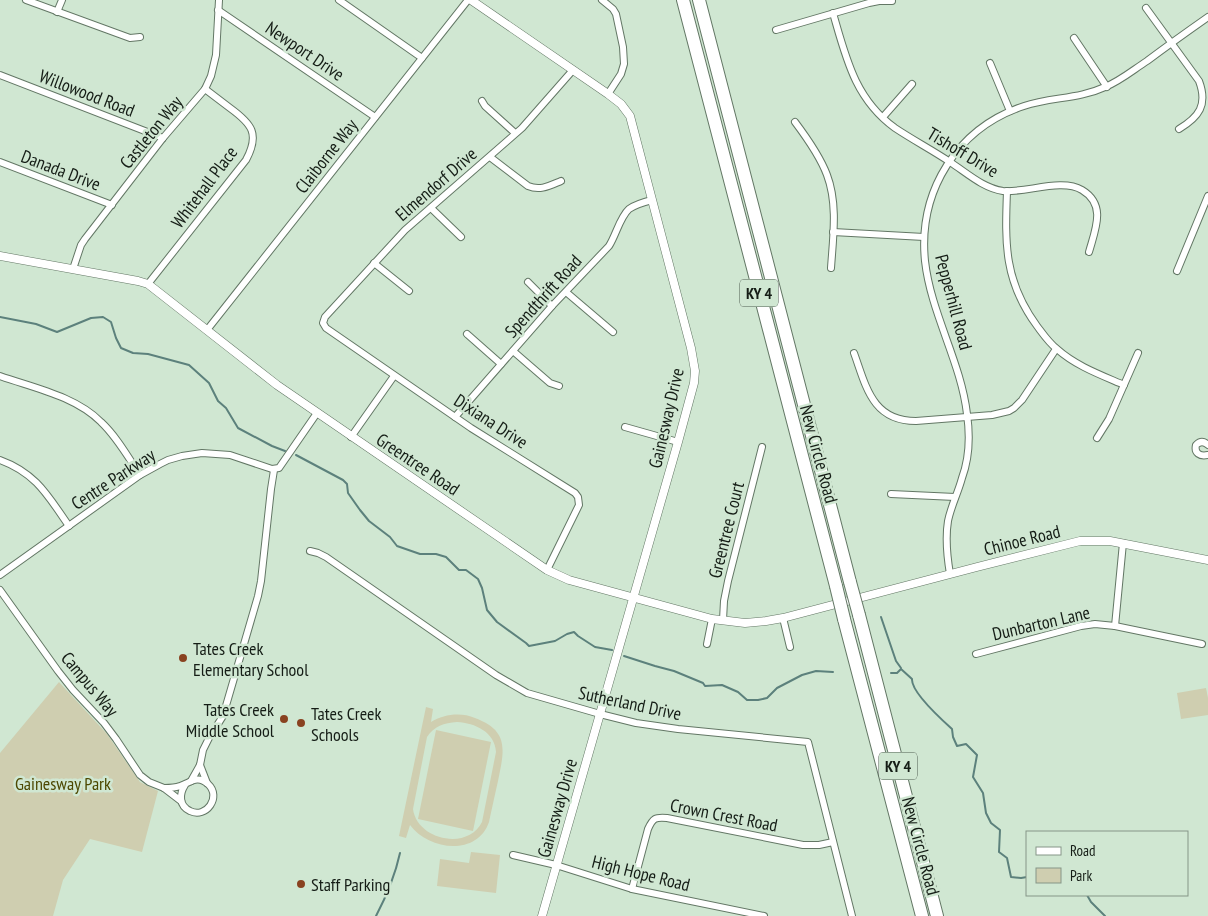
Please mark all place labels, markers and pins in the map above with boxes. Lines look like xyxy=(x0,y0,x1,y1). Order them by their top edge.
place label: Tates Creek Elementary School xyxy=(193,637,309,681)
marker: Tates Creek Elementary School xyxy=(177,652,189,664)
place label: Tates Creek Middle School xyxy=(186,698,275,742)
place label: Tates Creek Schools xyxy=(311,702,382,746)
marker: Tates Creek Middle School xyxy=(278,713,290,725)
marker: Tates Creek Schools xyxy=(295,717,307,729)
place label: Staff Parking xyxy=(311,873,390,896)
marker: Staff Parking xyxy=(295,878,307,890)

